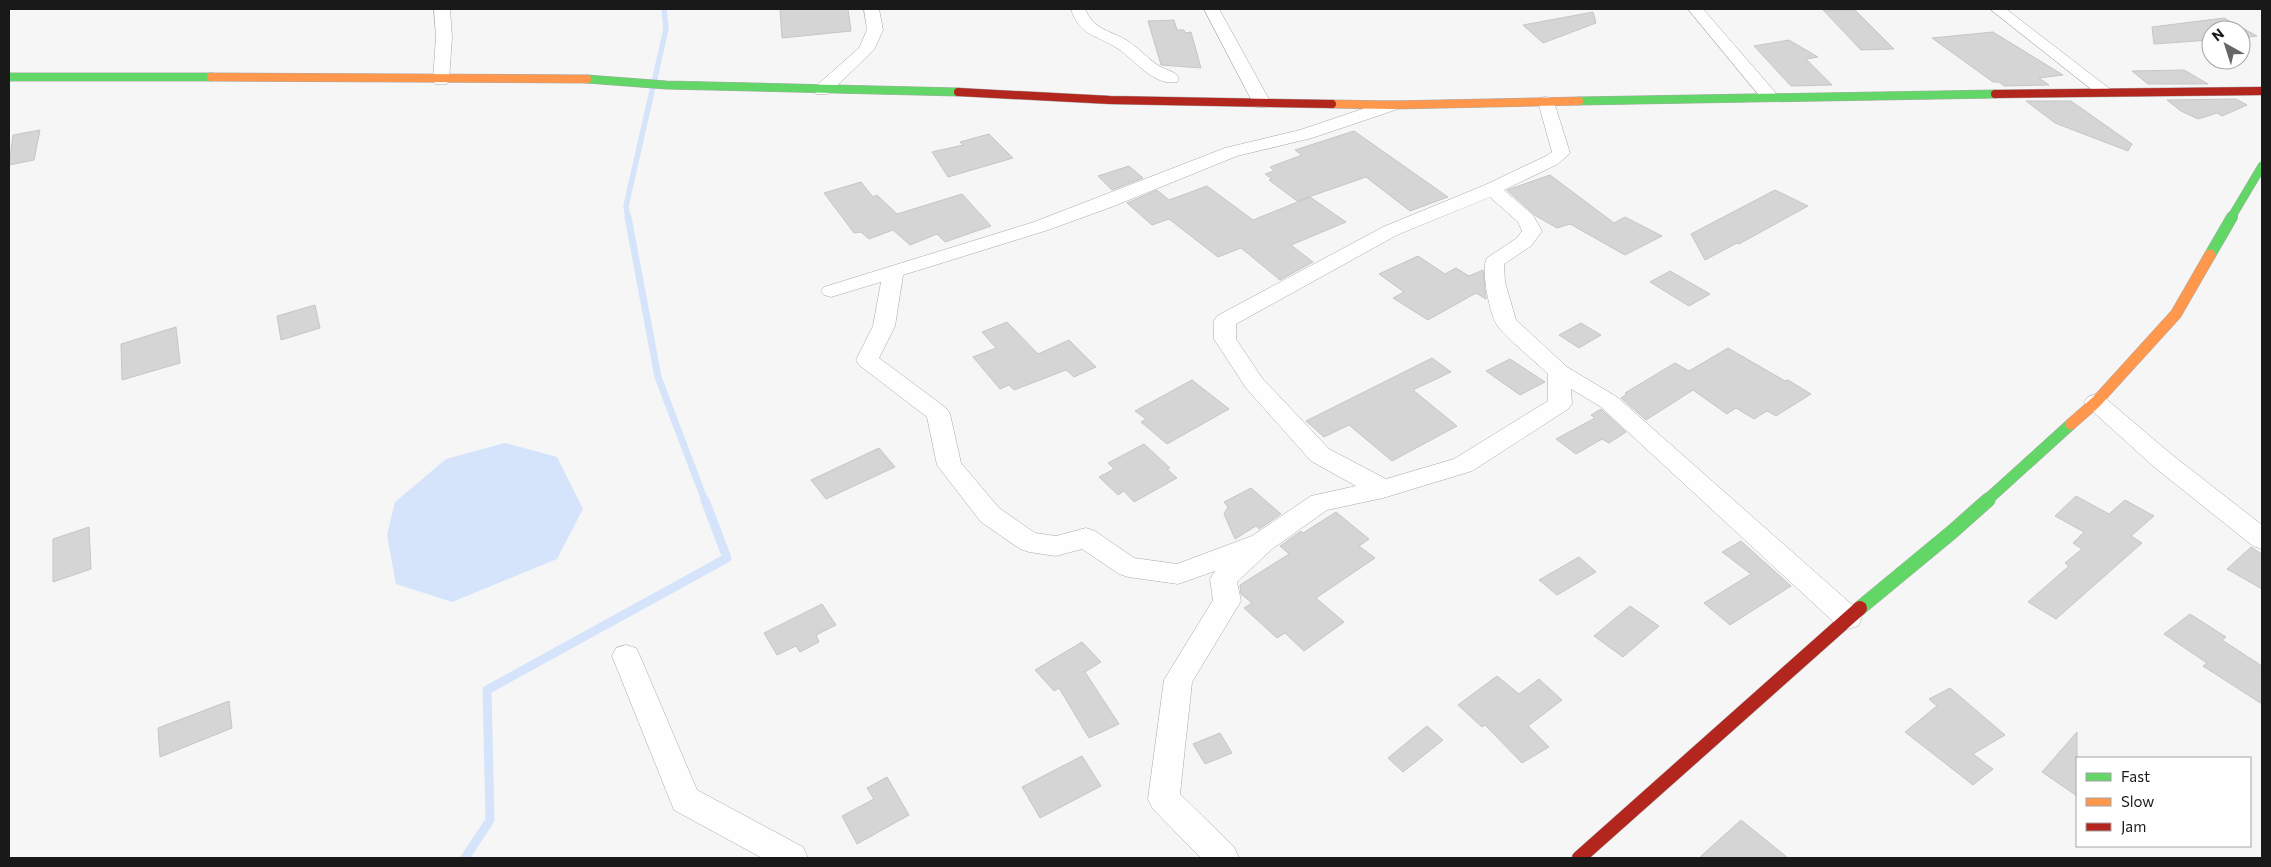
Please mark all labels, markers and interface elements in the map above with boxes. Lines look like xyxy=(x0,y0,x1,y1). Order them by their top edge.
north arrow xyxy=(2201,20,2251,70)
text: N xyxy=(2208,25,2227,44)
legend xyxy=(2076,757,2251,847)
text: Fast xyxy=(2121,767,2150,785)
text: Slow xyxy=(2121,792,2154,810)
text: Jam xyxy=(2121,817,2146,835)

